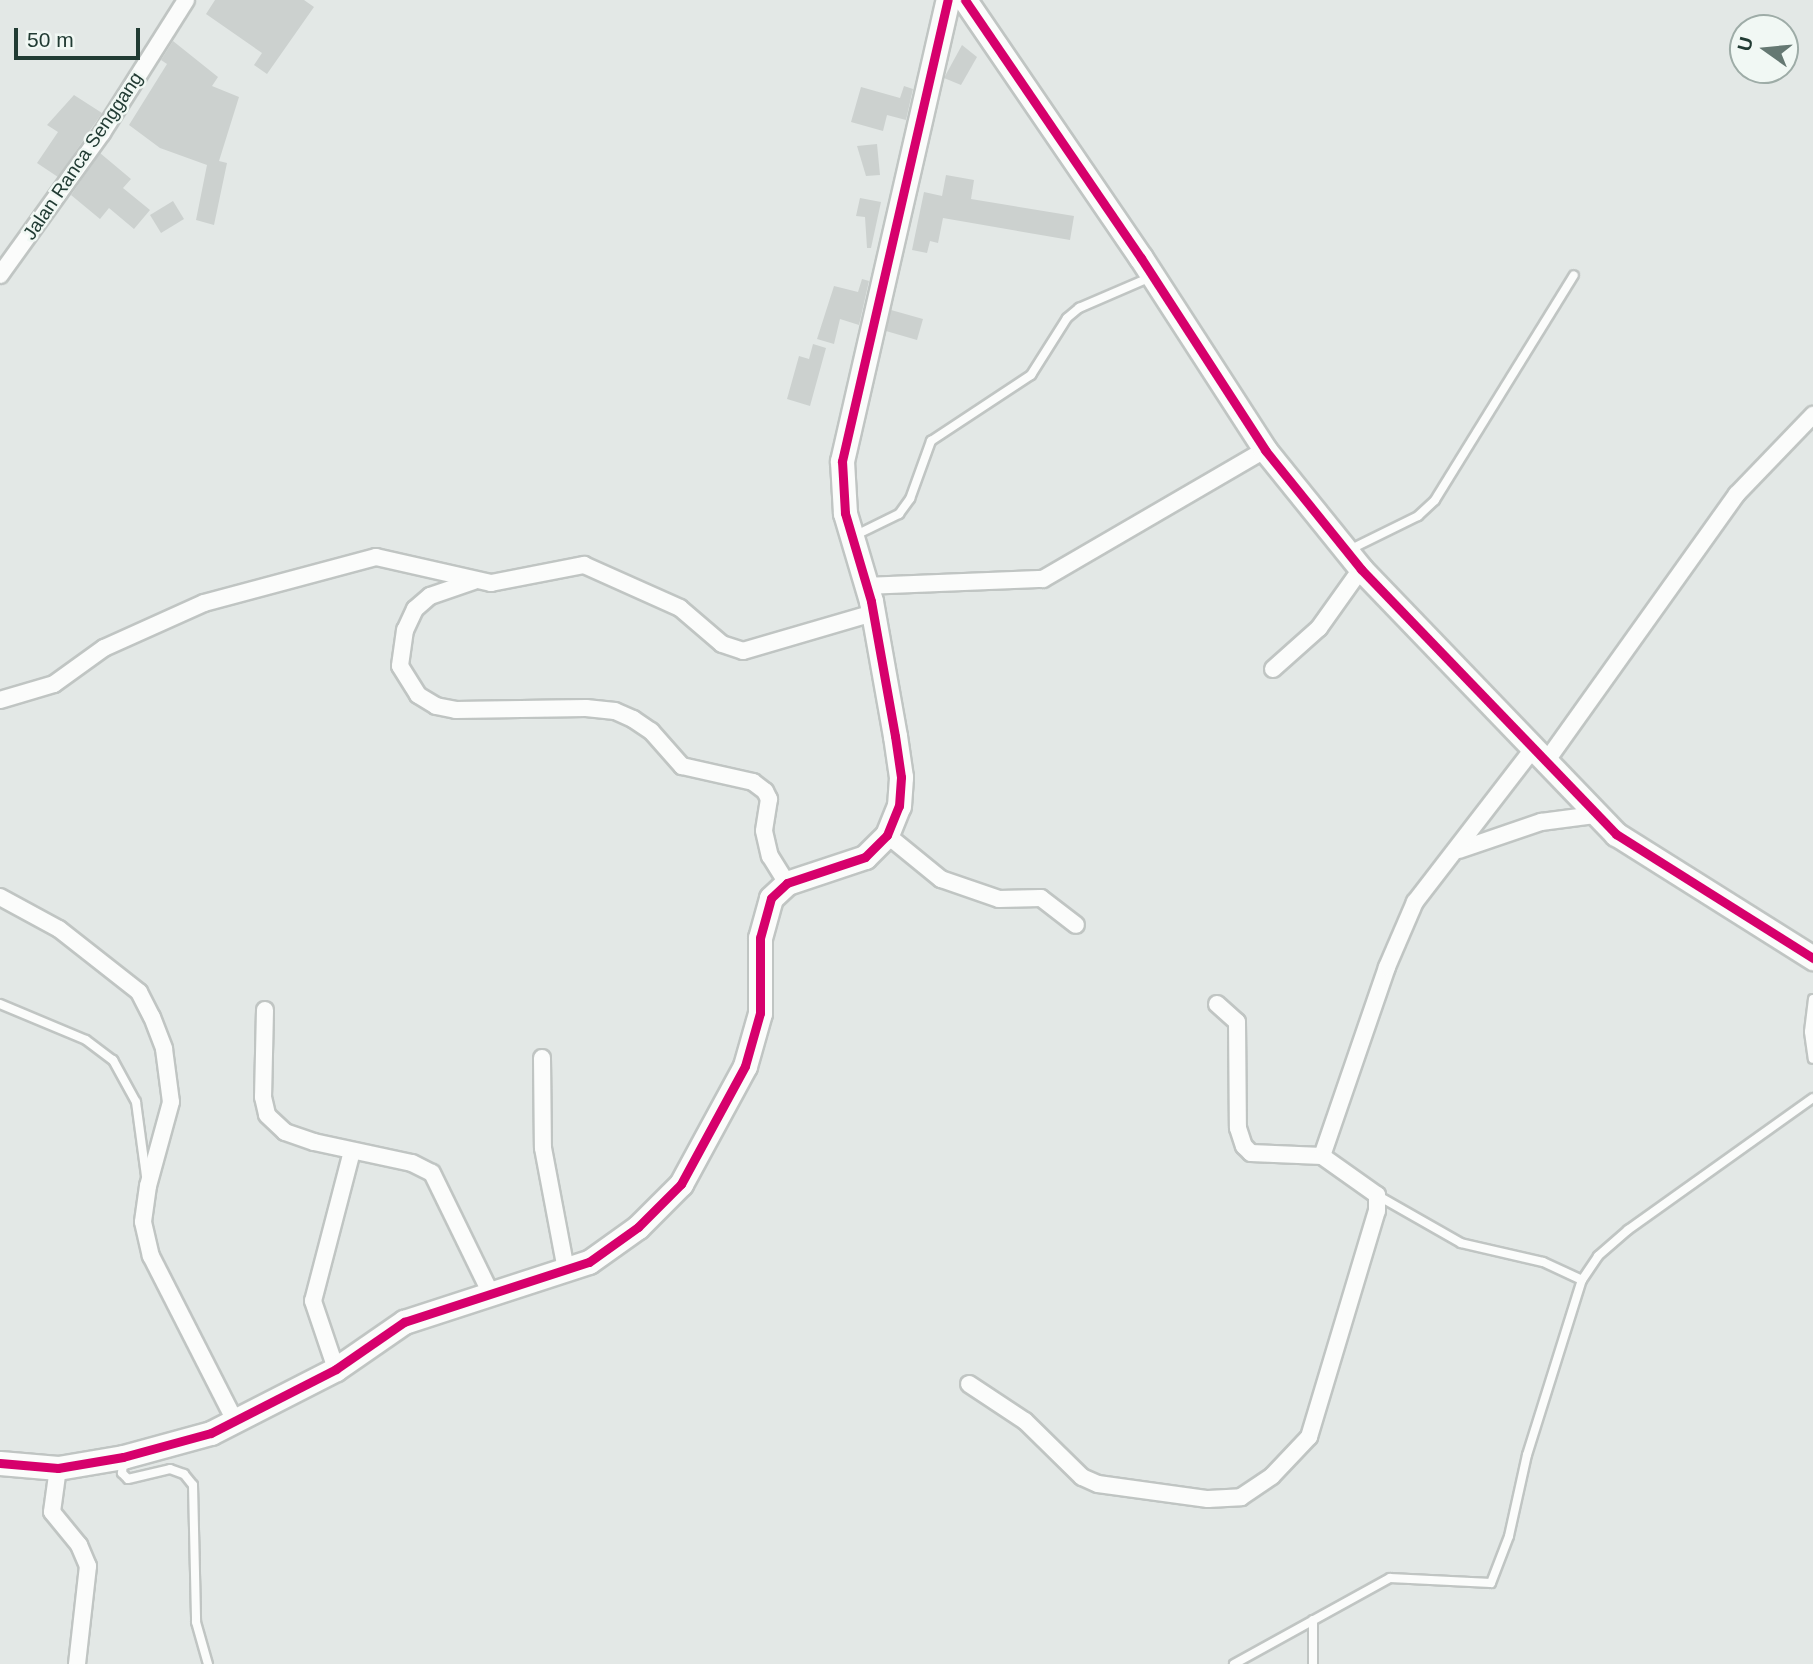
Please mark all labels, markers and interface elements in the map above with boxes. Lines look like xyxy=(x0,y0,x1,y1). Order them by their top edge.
scale bar xyxy=(18,14,144,58)
north arrow xyxy=(1729,14,1799,84)
text: 50 m xyxy=(27,28,74,51)
text: U xyxy=(1733,35,1757,53)
street label: Jalan Ranca Senggang xyxy=(18,68,148,244)

